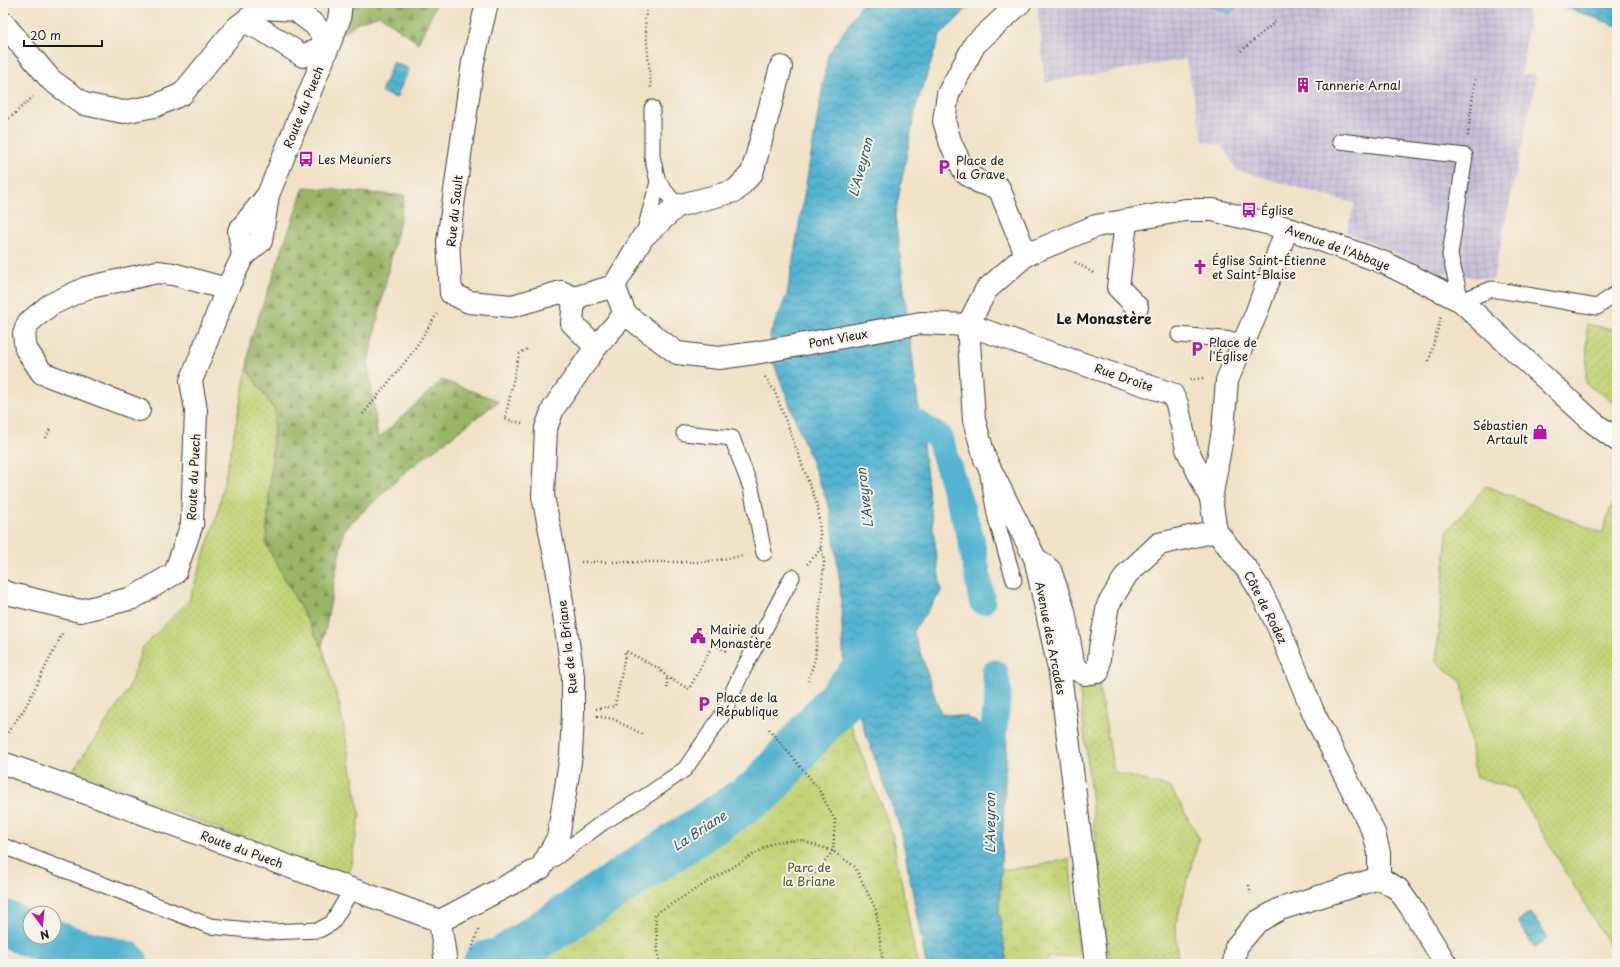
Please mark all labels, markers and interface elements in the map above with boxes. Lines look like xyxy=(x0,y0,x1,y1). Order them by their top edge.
scale bar xyxy=(24,22,102,48)
text: 20 m xyxy=(30,26,61,44)
street label: Route du Puech xyxy=(278,63,328,151)
building icon: Tannerie Arnal xyxy=(1294,76,1312,94)
place label: Tannerie Arnal xyxy=(1315,76,1401,94)
water label: L'Aveyron xyxy=(843,134,877,199)
bus stop icon: Les Meuniers xyxy=(297,150,315,168)
place label: Les Meuniers xyxy=(318,150,392,168)
place label: Place de la Grave xyxy=(956,151,1005,183)
parking icon: Place de la Grave xyxy=(935,158,953,176)
street label: Rue du Sault xyxy=(441,174,467,248)
bus stop icon: Église xyxy=(1240,201,1258,219)
place label: Église xyxy=(1261,201,1294,219)
street label: Avenue de l'Abbaye xyxy=(1283,220,1393,274)
place label: Église Saint-Étienne et Saint-Blaise xyxy=(1212,251,1327,283)
church icon: Église Saint-Étienne et Saint-Blaise xyxy=(1191,258,1209,276)
district label: Le Monastère xyxy=(1056,308,1152,329)
street label: Pont Vieux xyxy=(807,324,869,352)
place label: Place de l'Église xyxy=(1209,333,1257,365)
parking icon: Place de l'Église xyxy=(1188,340,1206,358)
street label: Rue Droite xyxy=(1092,359,1156,395)
place label: Sébastien Artault xyxy=(1473,416,1528,448)
shop icon: Sébastien Artault xyxy=(1531,423,1549,441)
street label: Route du Puech xyxy=(182,433,204,521)
water label: L'Aveyron xyxy=(851,466,877,529)
street label: Côte de Rodez xyxy=(1240,567,1292,647)
street label: Avenue des Arcades xyxy=(1031,580,1071,697)
street label: Rue de la Briane xyxy=(552,599,582,695)
place label: Mairie du Monastère xyxy=(710,620,772,652)
public building icon: Mairie du Monastère xyxy=(689,627,707,645)
place label: Place de la République xyxy=(716,688,779,720)
parking icon: Place de la République xyxy=(695,695,713,713)
water label: L'Aveyron xyxy=(980,792,999,853)
water label: La Briane xyxy=(668,805,730,855)
street label: Route du Puech xyxy=(198,826,286,872)
park label: Parc de la Briane xyxy=(782,858,836,890)
north arrow xyxy=(22,905,62,945)
text: N xyxy=(38,926,51,945)

